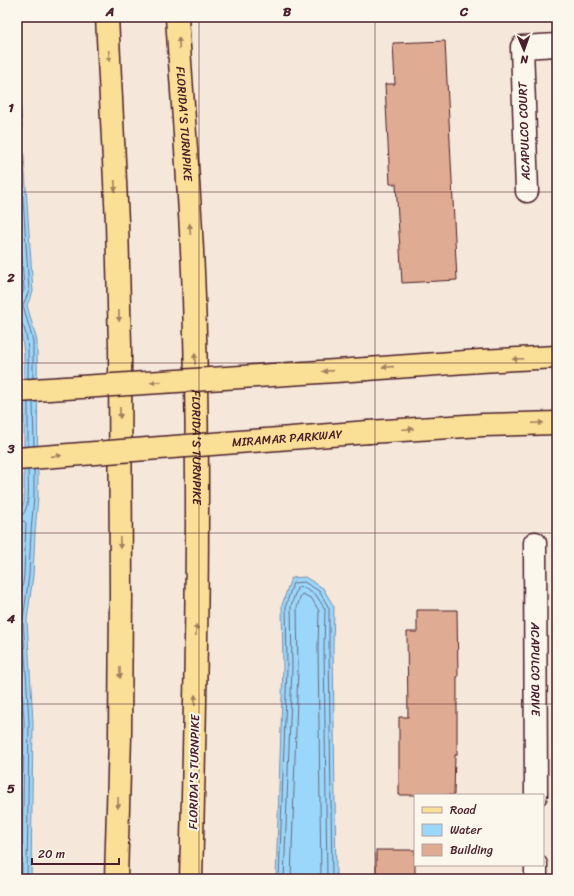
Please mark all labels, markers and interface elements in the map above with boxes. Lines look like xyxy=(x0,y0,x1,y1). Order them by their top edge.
text: A xyxy=(105,0,114,23)
text: B xyxy=(283,0,292,23)
text: C xyxy=(459,0,469,23)
north arrow xyxy=(504,30,544,70)
one-way arrow xyxy=(175,37,182,49)
one-way arrow xyxy=(105,50,112,62)
text: N xyxy=(520,50,529,69)
street label: FLORIDA'S TURNPIKE xyxy=(169,66,199,183)
street label: ACAPULCO COURT xyxy=(511,80,537,182)
text: 1 xyxy=(8,96,14,119)
one-way arrow xyxy=(111,180,118,192)
one-way arrow xyxy=(187,222,193,235)
text: 2 xyxy=(6,266,15,289)
one-way arrow xyxy=(116,310,122,323)
one-way arrow xyxy=(192,352,198,365)
one-way arrow xyxy=(511,356,524,362)
one-way arrow xyxy=(382,364,394,371)
one-way arrow xyxy=(322,368,334,375)
one-way arrow xyxy=(150,379,162,386)
street label: FLORIDA'S TURNPIKE xyxy=(185,390,208,506)
one-way arrow xyxy=(117,407,123,420)
one-way arrow xyxy=(532,420,544,427)
street label: MIRAMAR PARKWAY xyxy=(231,423,344,453)
one-way arrow xyxy=(402,426,414,433)
text: 3 xyxy=(6,437,15,460)
one-way arrow xyxy=(50,452,62,459)
one-way arrow xyxy=(117,537,123,550)
text: 4 xyxy=(6,607,16,630)
street label: ACAPULCO DRIVE xyxy=(524,621,547,717)
one-way arrow xyxy=(193,623,199,636)
one-way arrow xyxy=(117,667,123,680)
one-way arrow xyxy=(192,693,198,706)
street label: FLORIDA'S TURNPIKE xyxy=(182,713,206,830)
text: 5 xyxy=(7,777,15,800)
legend xyxy=(414,794,544,866)
one-way arrow xyxy=(115,797,121,810)
text: Road xyxy=(450,799,477,821)
text: Water xyxy=(450,819,483,841)
text: Building xyxy=(450,839,493,861)
scale bar xyxy=(32,840,119,866)
text: 20 m xyxy=(38,843,65,865)

